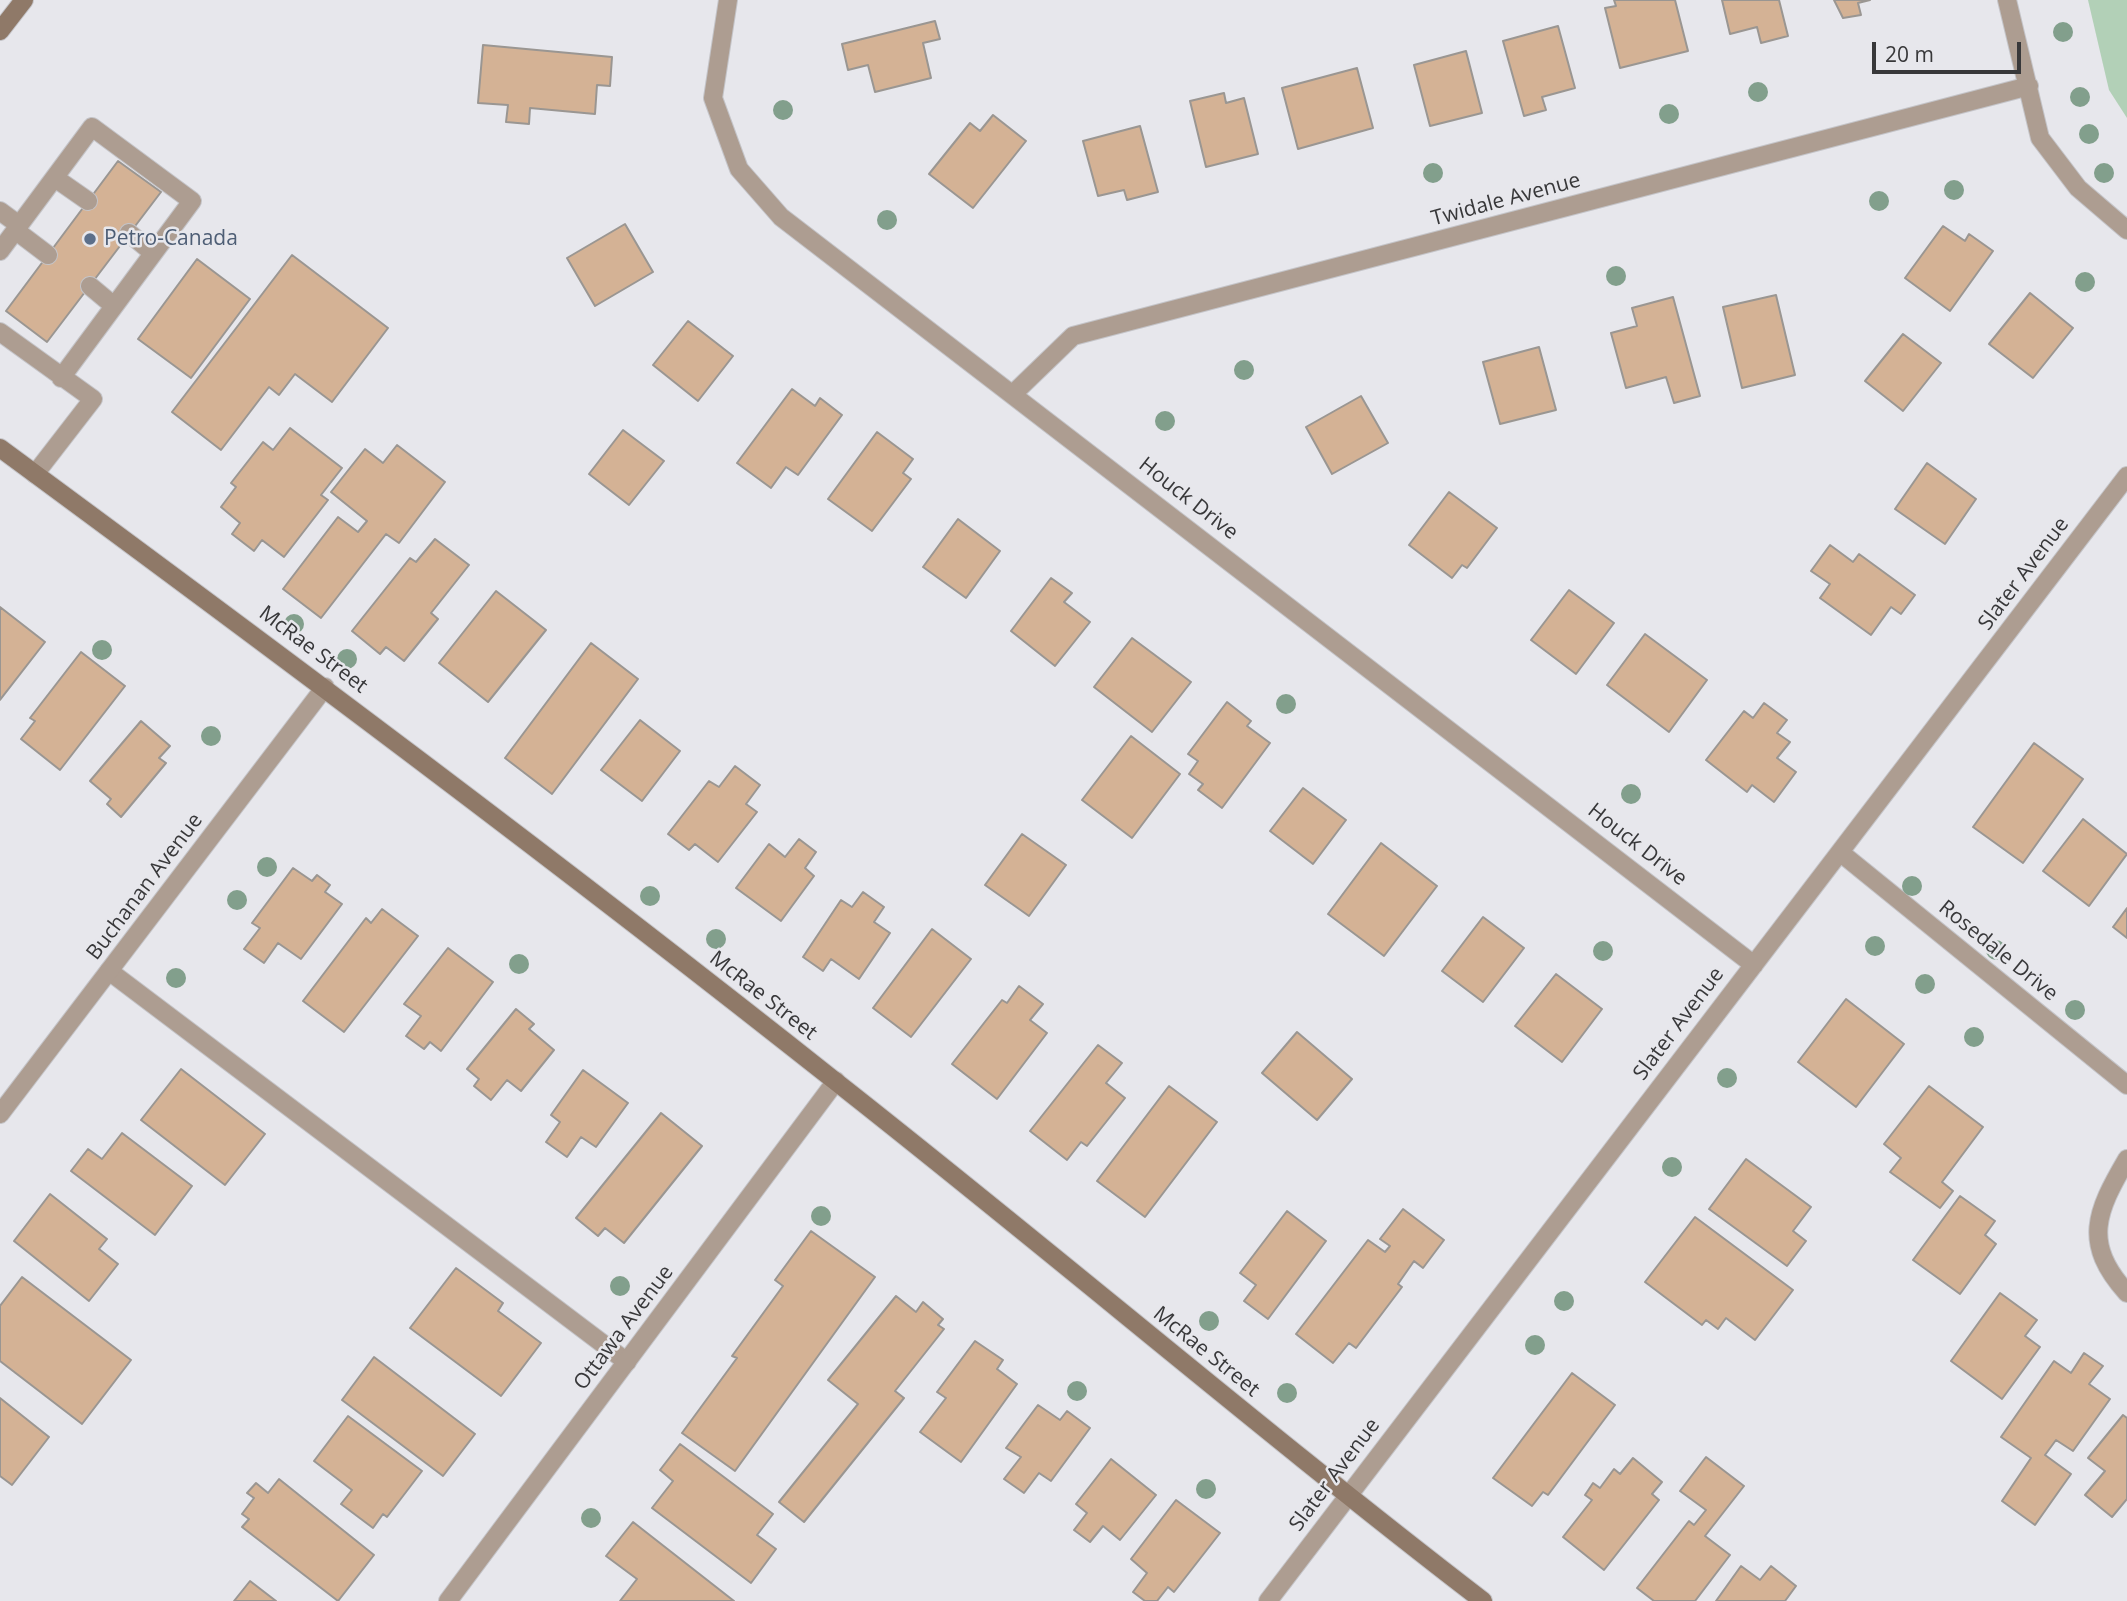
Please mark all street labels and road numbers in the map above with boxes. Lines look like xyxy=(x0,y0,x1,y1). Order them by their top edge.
street label: Twidale Avenue xyxy=(1429,168,1583,232)
street label: Houck Drive xyxy=(1133,452,1243,546)
street label: Slater Avenue xyxy=(1973,513,2075,635)
street label: McRae Street xyxy=(254,601,372,699)
street label: Houck Drive xyxy=(1582,798,1692,892)
street label: Buchanan Avenue xyxy=(82,809,208,965)
street label: Rosedale Drive xyxy=(1933,895,2063,1007)
street label: McRae Street xyxy=(704,946,822,1046)
street label: Slater Avenue xyxy=(1628,963,1730,1085)
street label: Ottawa Avenue xyxy=(569,1261,679,1395)
street label: McRae Street xyxy=(1148,1301,1264,1403)
street label: Slater Avenue xyxy=(1284,1414,1386,1536)

